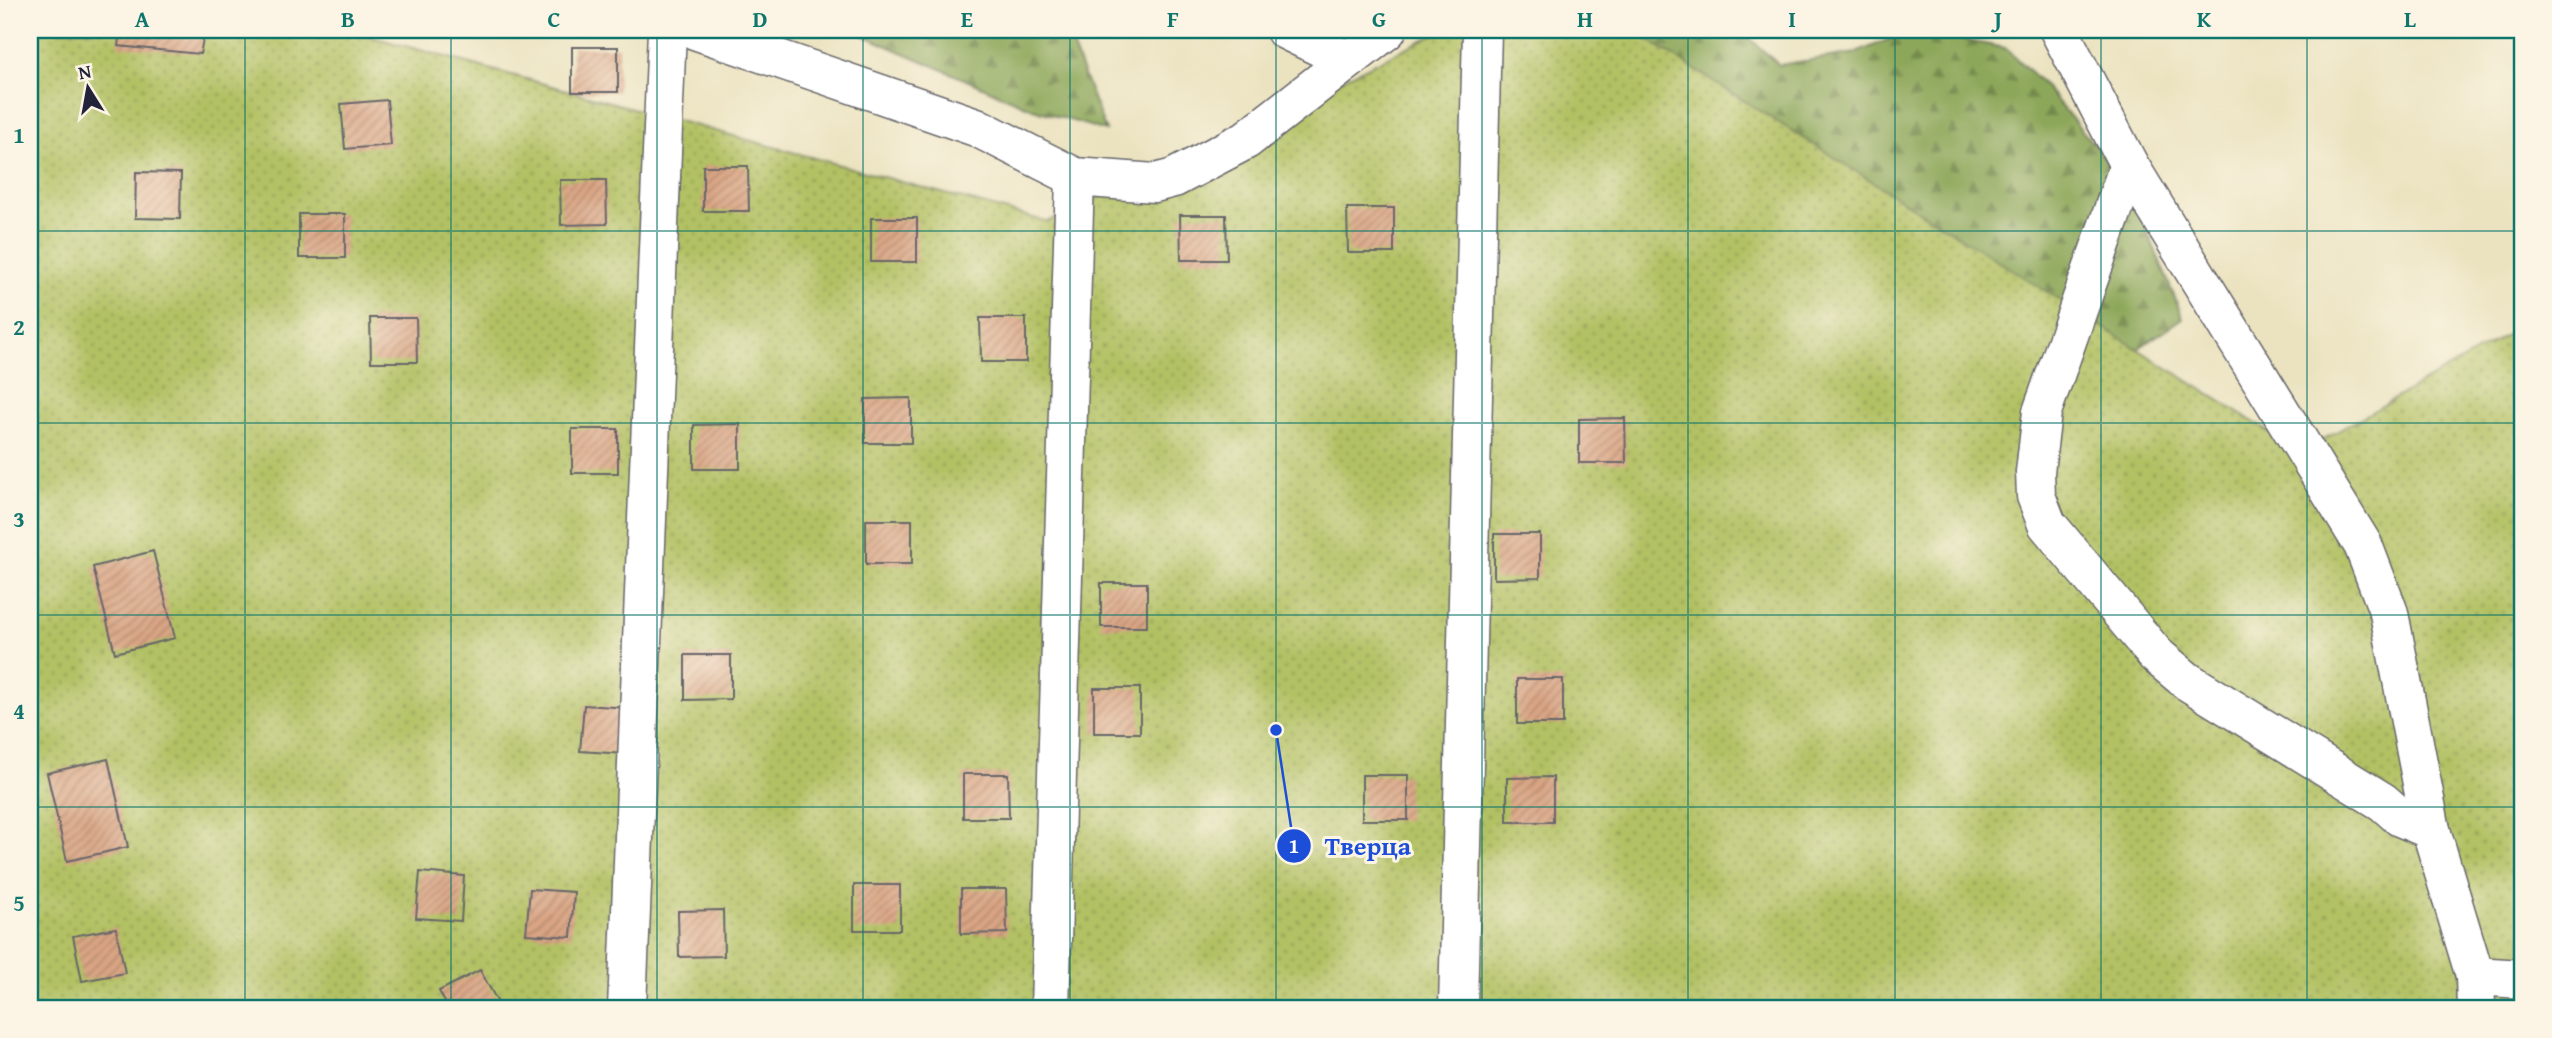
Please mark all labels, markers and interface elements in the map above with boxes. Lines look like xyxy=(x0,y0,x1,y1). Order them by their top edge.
text: A xyxy=(135,2,150,35)
text: B xyxy=(341,2,355,35)
text: C xyxy=(547,2,561,35)
text: D xyxy=(753,2,768,35)
text: E xyxy=(961,2,973,35)
text: F xyxy=(1167,2,1179,35)
text: G xyxy=(1372,2,1386,35)
text: H xyxy=(1577,2,1593,35)
text: I xyxy=(1788,2,1796,35)
text: J xyxy=(1990,2,2002,35)
text: K xyxy=(2197,2,2212,35)
text: L xyxy=(2404,2,2416,35)
north arrow xyxy=(52,52,122,122)
text: N xyxy=(76,56,94,86)
text: 1 xyxy=(13,118,25,151)
text: 2 xyxy=(13,310,25,343)
text: 3 xyxy=(13,502,25,535)
text: 4 xyxy=(13,694,25,727)
callout: Тверца xyxy=(1276,823,1425,870)
text: Тверца xyxy=(1325,826,1412,865)
text: 1 xyxy=(1289,830,1299,861)
text: 5 xyxy=(13,886,25,919)

